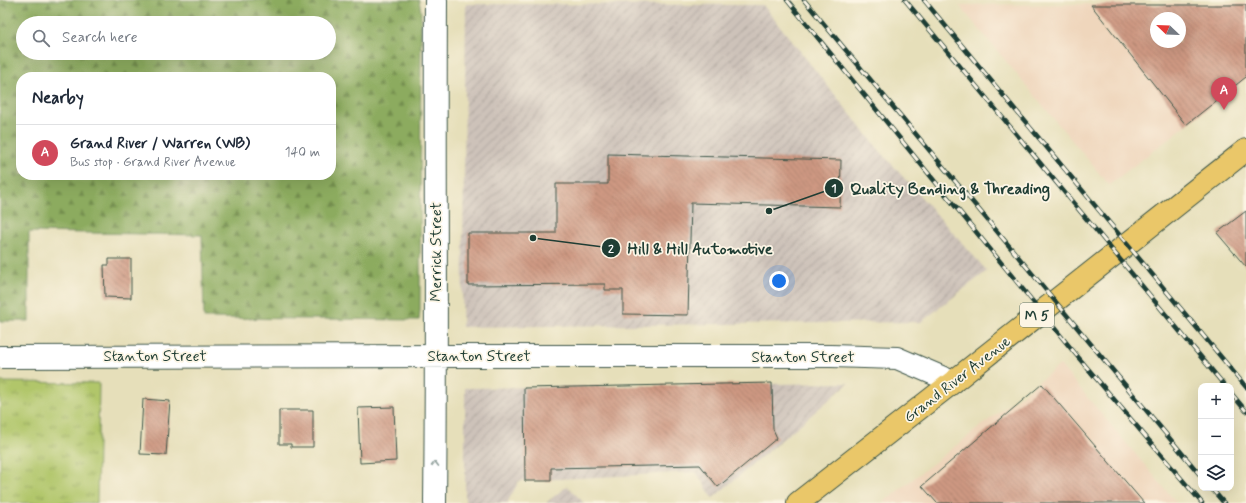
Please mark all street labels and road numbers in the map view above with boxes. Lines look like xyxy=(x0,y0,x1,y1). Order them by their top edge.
street label: Merrick Street xyxy=(427,202,447,302)
road number: M 5 xyxy=(1020,303,1054,327)
street label: Grand River Avenue xyxy=(900,332,1015,428)
street label: Stanton Street xyxy=(103,347,207,367)
street label: Stanton Street xyxy=(427,347,531,367)
street label: Stanton Street xyxy=(751,348,855,368)

